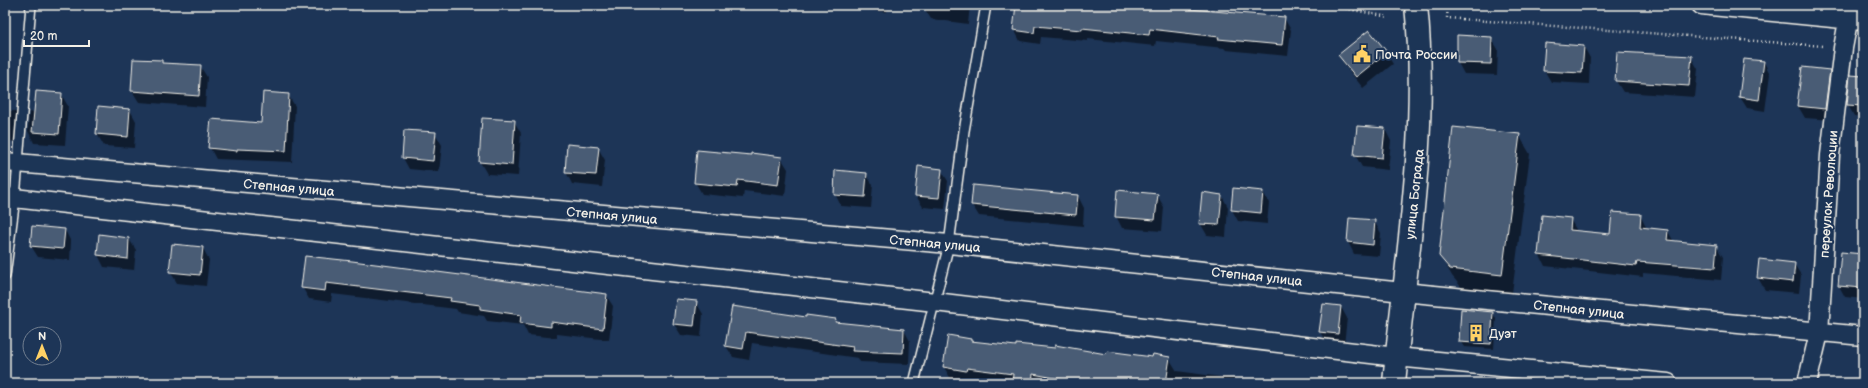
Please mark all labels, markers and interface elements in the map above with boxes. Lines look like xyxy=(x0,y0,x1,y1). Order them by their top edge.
scale bar xyxy=(24,22,89,48)
text: 20 m xyxy=(30,29,57,44)
public building icon: Почта России xyxy=(1352,44,1372,64)
place label: Почта России xyxy=(1375,47,1458,63)
street label: переулок Революции xyxy=(1817,130,1841,259)
street label: улица Бограда xyxy=(1402,148,1428,240)
street label: Степная улица xyxy=(243,176,335,200)
street label: Степная улица xyxy=(566,204,658,228)
street label: Степная улица xyxy=(889,232,981,256)
street label: Степная улица xyxy=(1211,264,1303,290)
street label: Степная улица xyxy=(1533,297,1625,323)
building icon: Дуэт xyxy=(1466,323,1486,343)
north arrow xyxy=(22,326,62,366)
place label: Дуэт xyxy=(1489,326,1517,342)
text: N xyxy=(38,330,46,343)

